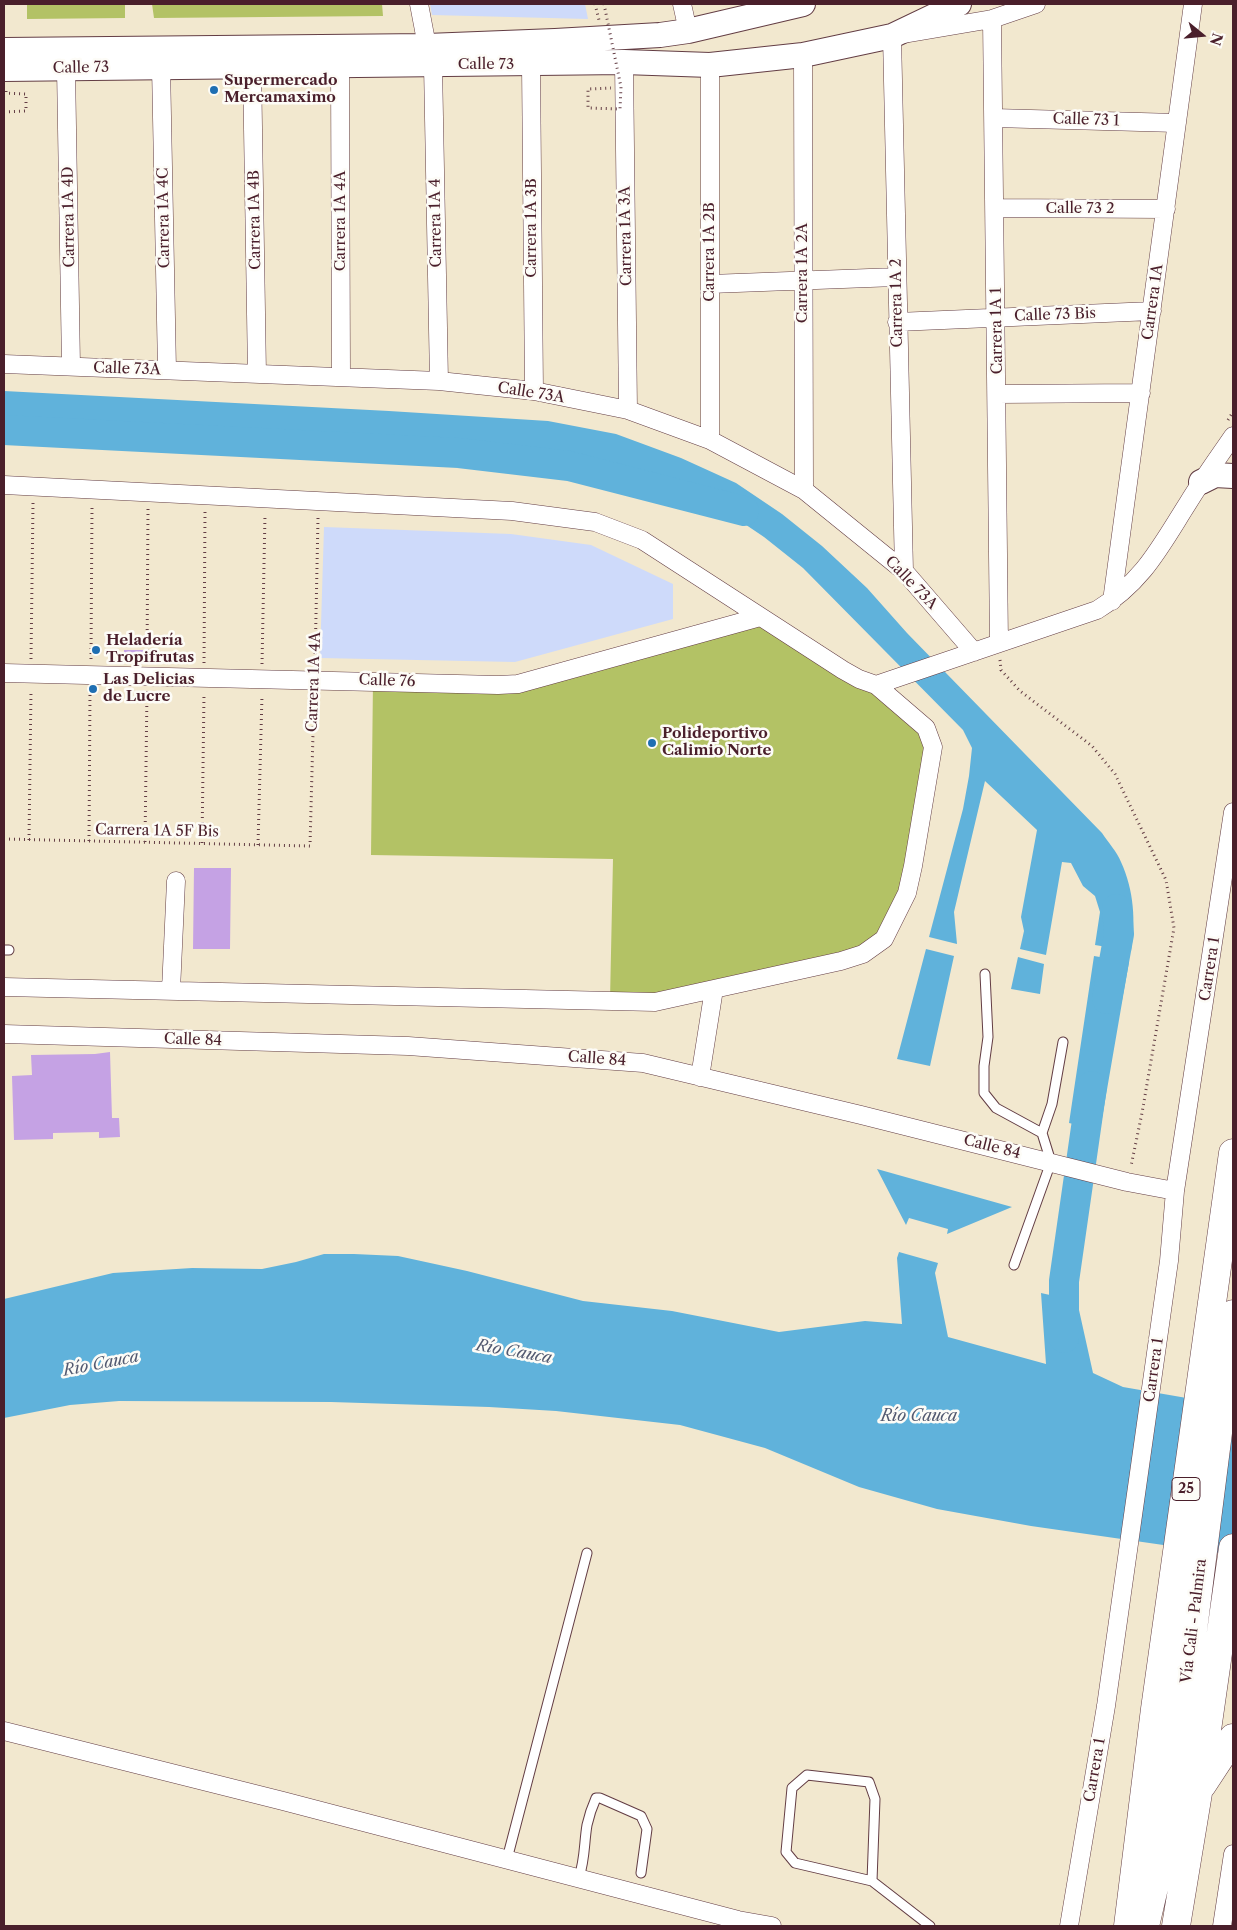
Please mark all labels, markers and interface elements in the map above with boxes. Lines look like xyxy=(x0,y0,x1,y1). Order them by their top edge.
north arrow xyxy=(1177,10,1227,60)
text: N xyxy=(1206,31,1227,48)
street label: Calle 73 xyxy=(458,56,514,74)
street label: Calle 73 xyxy=(53,59,109,77)
place label: Supermercado Mercamaximo xyxy=(224,72,337,107)
marker: Supermercado Mercamaximo xyxy=(208,84,220,96)
street label: Calle 73 1 xyxy=(1052,110,1120,130)
street label: Carrera 1A 4D xyxy=(59,166,79,268)
street label: Carrera 1A 4C xyxy=(154,167,174,269)
street label: Carrera 1A 4B xyxy=(245,170,265,270)
street label: Carrera 1A 4A xyxy=(332,171,350,271)
street label: Carrera 1A 4 xyxy=(426,178,446,268)
street label: Carrera 1A 3B xyxy=(523,178,541,278)
street label: Carrera 1A 3A xyxy=(616,186,636,286)
street label: Calle 73 2 xyxy=(1045,200,1115,218)
street label: Carrera 1A 2B xyxy=(701,202,719,302)
street label: Carrera 1A 2A xyxy=(794,223,812,323)
street label: Carrera 1A 2 xyxy=(887,258,907,348)
street label: Carrera 1A xyxy=(1139,263,1167,341)
street label: Carrera 1A 1 xyxy=(987,287,1007,375)
street label: Calle 73 Bis xyxy=(1014,305,1096,325)
street label: Calle 73A xyxy=(93,359,161,379)
street label: Calle 73A xyxy=(496,379,566,407)
street label: Calle 73A xyxy=(881,552,941,614)
street label: Carrera 1A 4A xyxy=(303,631,325,733)
place label: Heladería Tropifrutas xyxy=(106,632,194,667)
marker: Heladería Tropifrutas xyxy=(90,644,102,656)
place label: Las Delicias de Lucre xyxy=(103,671,195,706)
street label: Calle 76 xyxy=(358,671,416,691)
marker: Las Delicias de Lucre xyxy=(87,683,99,695)
place label: Polideportivo Calimio Norte xyxy=(662,725,772,760)
marker: Polideportivo Calimio Norte xyxy=(646,737,658,749)
street label: Carrera 1A 5F Bis xyxy=(95,821,219,841)
street label: Carrera 1 xyxy=(1196,936,1224,1002)
street label: Calle 84 xyxy=(164,1030,222,1050)
street label: Calle 84 xyxy=(567,1048,627,1070)
street label: Calle 84 xyxy=(962,1131,1022,1163)
water label: Río Cauca xyxy=(475,1336,553,1368)
street label: Carrera 1 xyxy=(1141,1337,1167,1403)
water label: Río Cauca xyxy=(62,1347,140,1381)
water label: Río Cauca xyxy=(881,1406,957,1426)
road number: 25 xyxy=(1172,1478,1200,1500)
street label: Vía Cali - Palmira xyxy=(1177,1558,1211,1684)
street label: Carrera 1 xyxy=(1081,1737,1109,1803)

